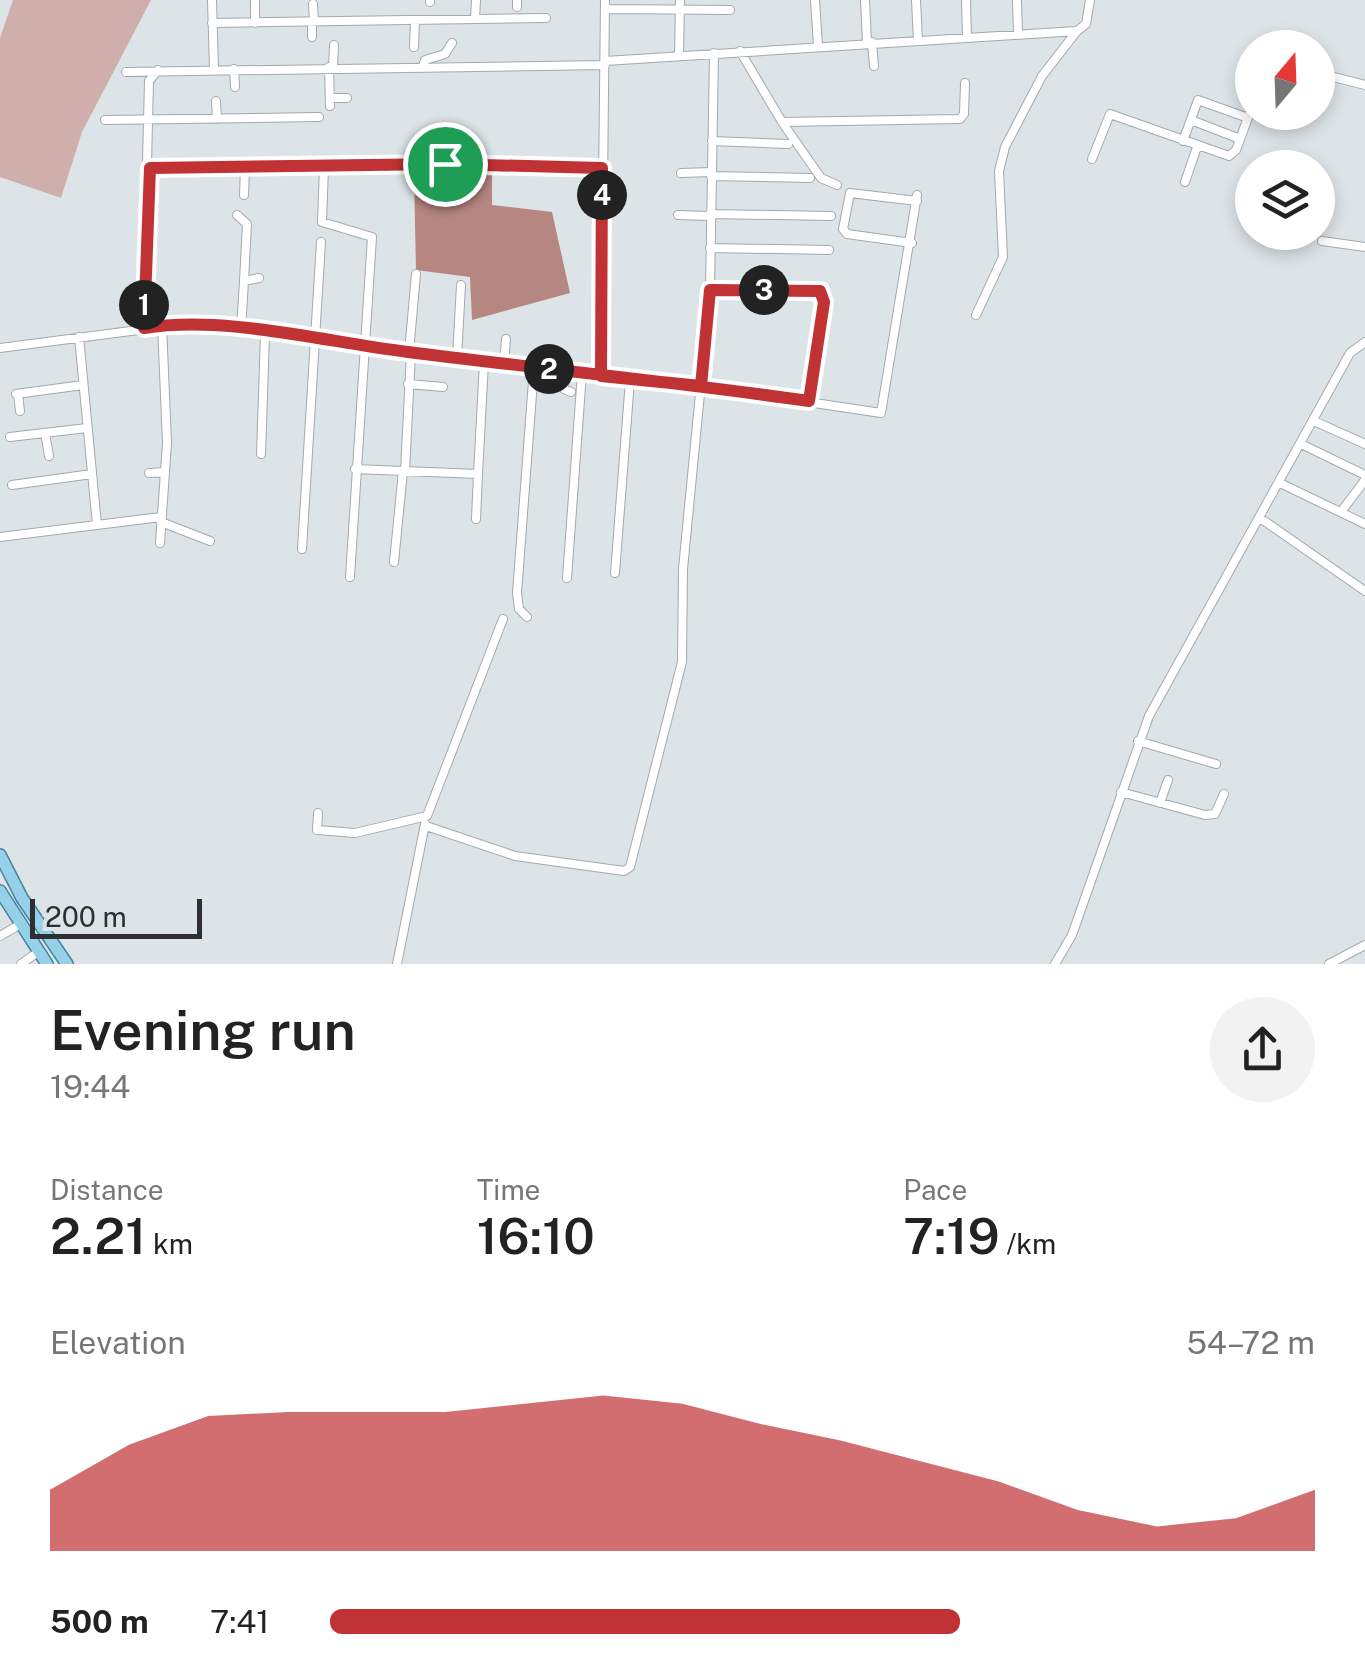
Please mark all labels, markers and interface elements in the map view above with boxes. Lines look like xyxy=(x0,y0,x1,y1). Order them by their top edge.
north arrow xyxy=(1235,30,1335,130)
map controls xyxy=(1235,30,1335,250)
pin xyxy=(403,122,488,207)
icon: arrive xyxy=(418,137,473,192)
button: layers xyxy=(1235,150,1335,250)
pin: 4 xyxy=(577,170,627,220)
text: 4 xyxy=(593,178,611,211)
pin: 3 xyxy=(739,265,789,315)
text: 3 xyxy=(755,273,773,306)
pin: 1 xyxy=(119,280,169,330)
text: 1 xyxy=(138,288,150,321)
pin: 2 xyxy=(524,344,574,394)
text: 2 xyxy=(540,352,558,385)
scale bar xyxy=(30,894,202,938)
text: 200 m xyxy=(45,900,127,933)
button: share xyxy=(1210,997,1315,1102)
text: Evening run xyxy=(50,998,356,1062)
text: 19:44 xyxy=(50,1068,130,1105)
text: Distance xyxy=(50,1173,164,1206)
text: Time xyxy=(477,1173,540,1206)
text: Pace xyxy=(903,1173,967,1206)
text: 2.21 xyxy=(50,1206,146,1265)
text: 16:10 xyxy=(477,1206,595,1265)
text: 7:19 xyxy=(903,1206,1000,1265)
text: km xyxy=(146,1227,193,1260)
text: /km xyxy=(1000,1227,1056,1260)
text: Elevation xyxy=(50,1324,186,1361)
text: 54–72 m xyxy=(1186,1324,1315,1361)
text: 500 m xyxy=(50,1603,149,1640)
text: 7:41 xyxy=(210,1603,269,1640)

